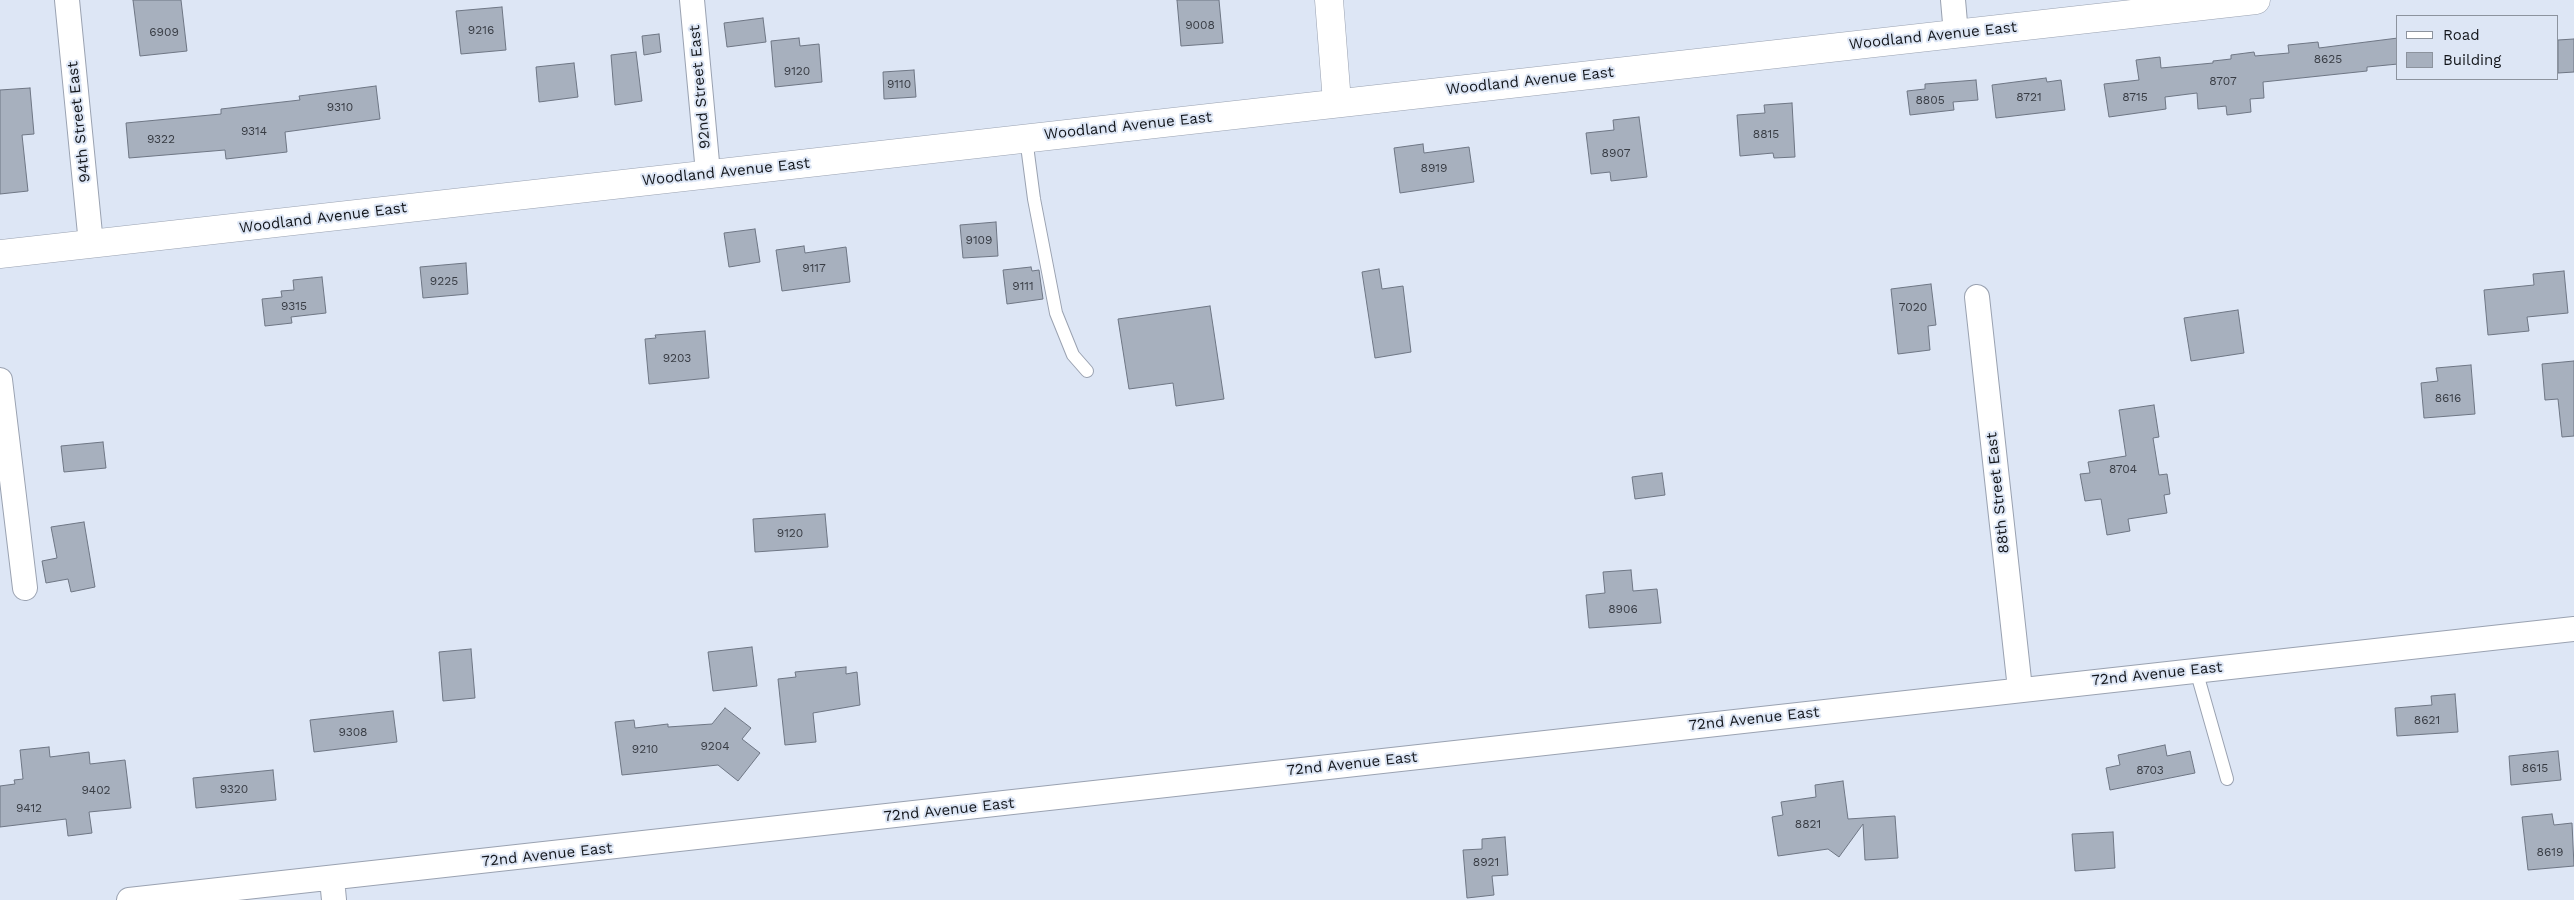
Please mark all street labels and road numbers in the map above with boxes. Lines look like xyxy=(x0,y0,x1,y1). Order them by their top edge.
street label: Woodland Avenue East xyxy=(1848,18,2018,54)
street label: 92nd Street East xyxy=(686,24,714,150)
street label: 94th Street East xyxy=(64,61,94,183)
street label: Woodland Avenue East xyxy=(1445,63,1615,99)
street label: Woodland Avenue East xyxy=(1043,108,1213,144)
street label: Woodland Avenue East xyxy=(641,154,811,190)
street label: Woodland Avenue East xyxy=(238,199,408,237)
street label: 88th Street East xyxy=(1983,432,2013,554)
street label: 72nd Avenue East xyxy=(2091,658,2223,690)
street label: 72nd Avenue East xyxy=(1688,703,1820,735)
street label: 72nd Avenue East xyxy=(1286,748,1418,780)
street label: 72nd Avenue East xyxy=(883,794,1015,826)
street label: 72nd Avenue East xyxy=(481,839,613,871)

